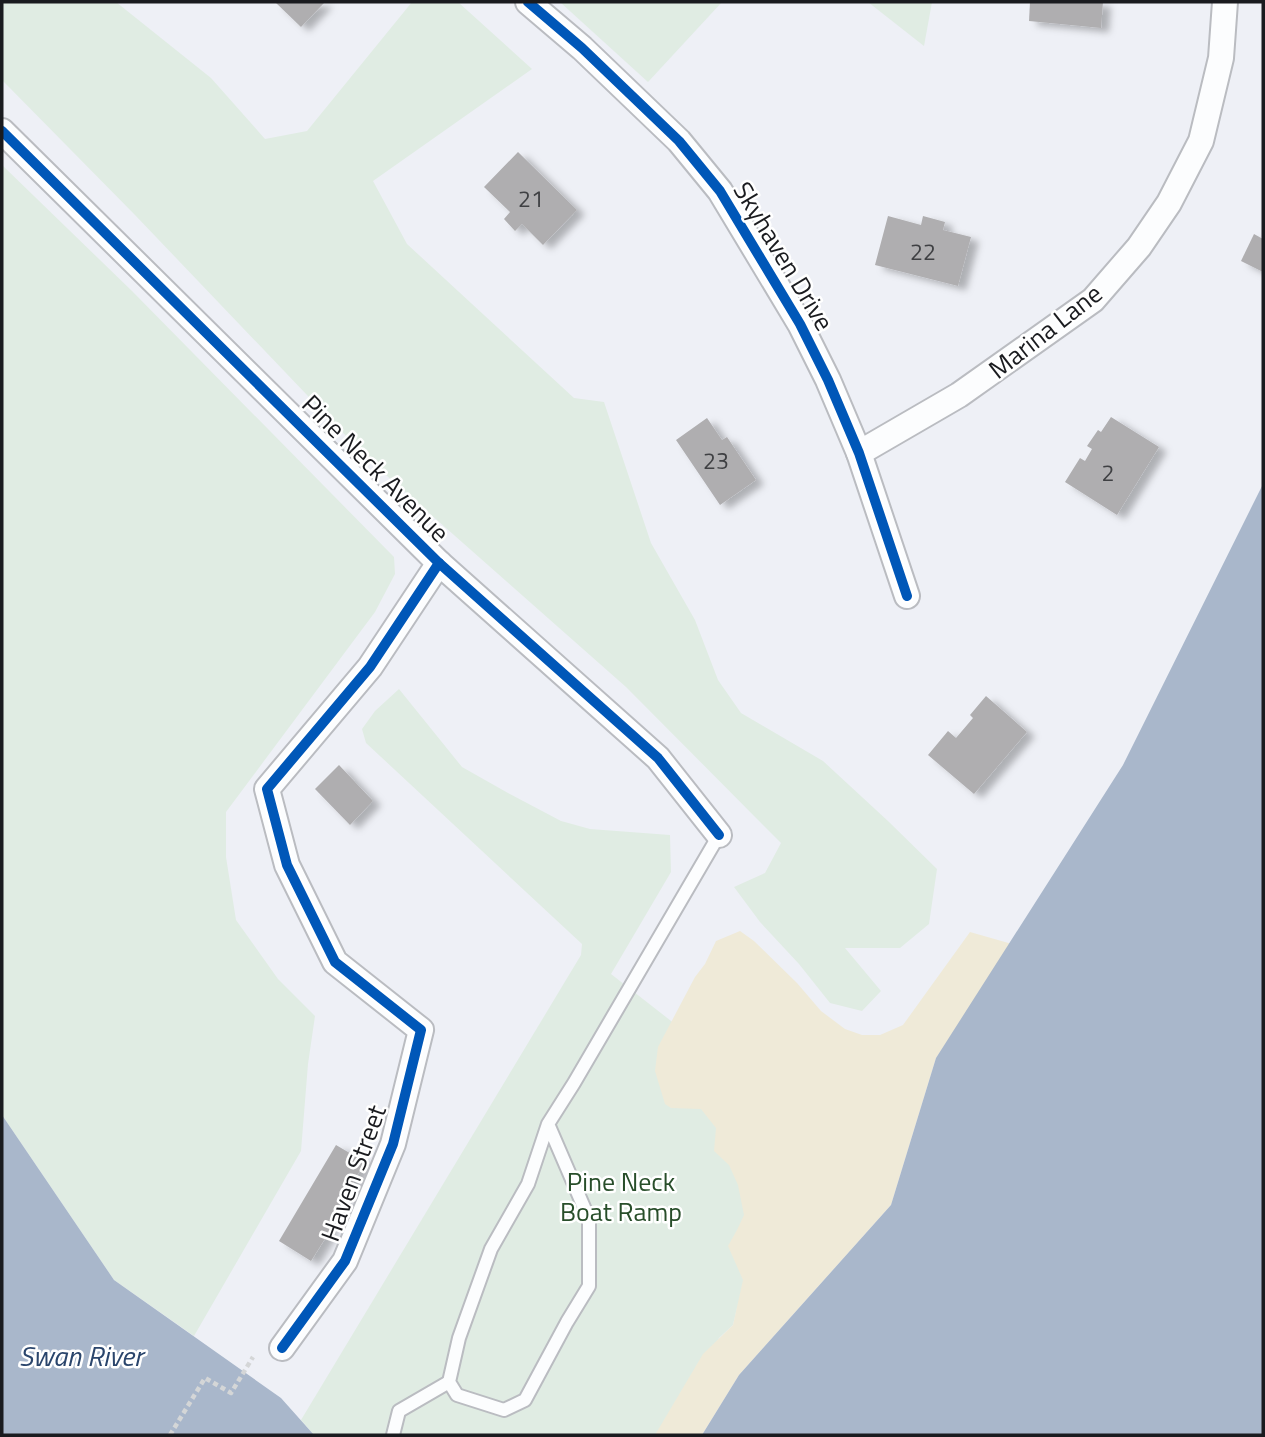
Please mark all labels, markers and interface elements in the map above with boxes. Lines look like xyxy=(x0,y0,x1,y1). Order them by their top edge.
street label: Skyhaven Drive xyxy=(724,174,844,338)
house number: 21 xyxy=(518,181,544,216)
house number: 22 xyxy=(910,234,936,269)
street label: Marina Lane xyxy=(980,274,1110,388)
street label: Pine Neck Avenue xyxy=(293,385,459,551)
house number: 23 xyxy=(703,443,729,478)
house number: 2 xyxy=(1102,455,1114,490)
street label: Haven Street xyxy=(310,1099,396,1247)
park label: Pine Neck Boat Ramp xyxy=(560,1162,682,1231)
water label: Swan River xyxy=(19,1334,146,1377)

